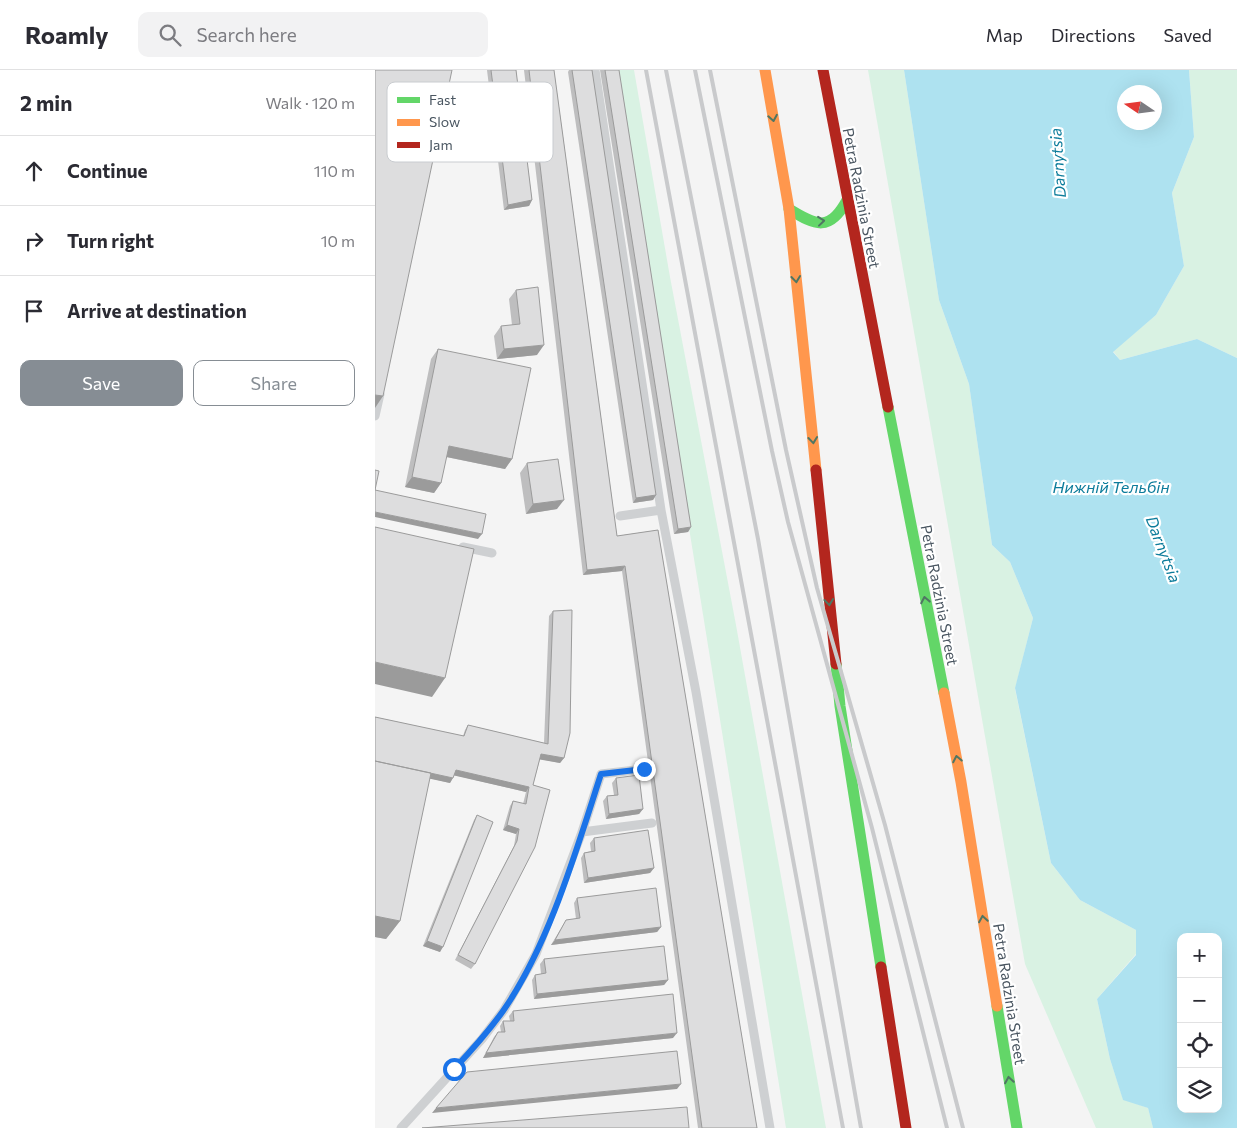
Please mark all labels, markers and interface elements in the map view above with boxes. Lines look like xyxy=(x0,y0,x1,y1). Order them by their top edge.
search box xyxy=(138,12,488,57)
text: Roamly xyxy=(25,20,108,49)
icon: search xyxy=(156,21,184,49)
text: Search here xyxy=(196,23,297,46)
text: Map xyxy=(986,24,1023,46)
text: Directions xyxy=(1051,24,1135,46)
text: Saved xyxy=(1163,24,1212,46)
legend xyxy=(387,82,553,162)
north arrow xyxy=(1117,85,1162,130)
text: 2 min xyxy=(20,90,72,115)
text: Fast xyxy=(429,91,456,108)
text: Walk · 120 m xyxy=(265,93,355,112)
text: Slow xyxy=(429,113,460,130)
one-way arrow xyxy=(767,114,777,122)
street label: Petra Radzinia Street xyxy=(840,126,884,270)
water label: Darnytsia xyxy=(1045,127,1069,199)
text: Jam xyxy=(429,136,453,153)
icon: ahead xyxy=(20,157,48,185)
text: Continue xyxy=(67,159,147,182)
text: 110 m xyxy=(314,161,355,180)
one-way arrow xyxy=(818,216,826,227)
icon: right xyxy=(20,227,48,255)
text: Turn right xyxy=(67,229,154,252)
text: 10 m xyxy=(321,231,355,250)
one-way arrow xyxy=(790,275,801,283)
icon: arrive xyxy=(20,297,48,325)
text: Arrive at destination xyxy=(67,299,247,322)
button: Save xyxy=(20,360,183,406)
button: Share xyxy=(193,360,355,406)
one-way arrow xyxy=(807,437,818,445)
water label: Нижній Тельбін xyxy=(1052,477,1170,496)
water label: Darnytsia xyxy=(1143,513,1185,585)
street label: Petra Radzinia Street xyxy=(918,523,962,667)
one-way arrow xyxy=(921,595,931,604)
one-way arrow xyxy=(823,598,834,606)
one-way arrow xyxy=(952,755,962,764)
route end xyxy=(633,758,656,781)
one-way arrow xyxy=(978,915,989,923)
street label: Petra Radzinia Street xyxy=(990,922,1030,1066)
map controls xyxy=(1177,933,1222,1113)
button: + xyxy=(1177,933,1222,978)
button: − xyxy=(1177,978,1222,1023)
button: locate xyxy=(1177,1023,1222,1068)
route start xyxy=(443,1058,466,1081)
button: layers xyxy=(1177,1068,1222,1113)
one-way arrow xyxy=(1004,1076,1015,1084)

